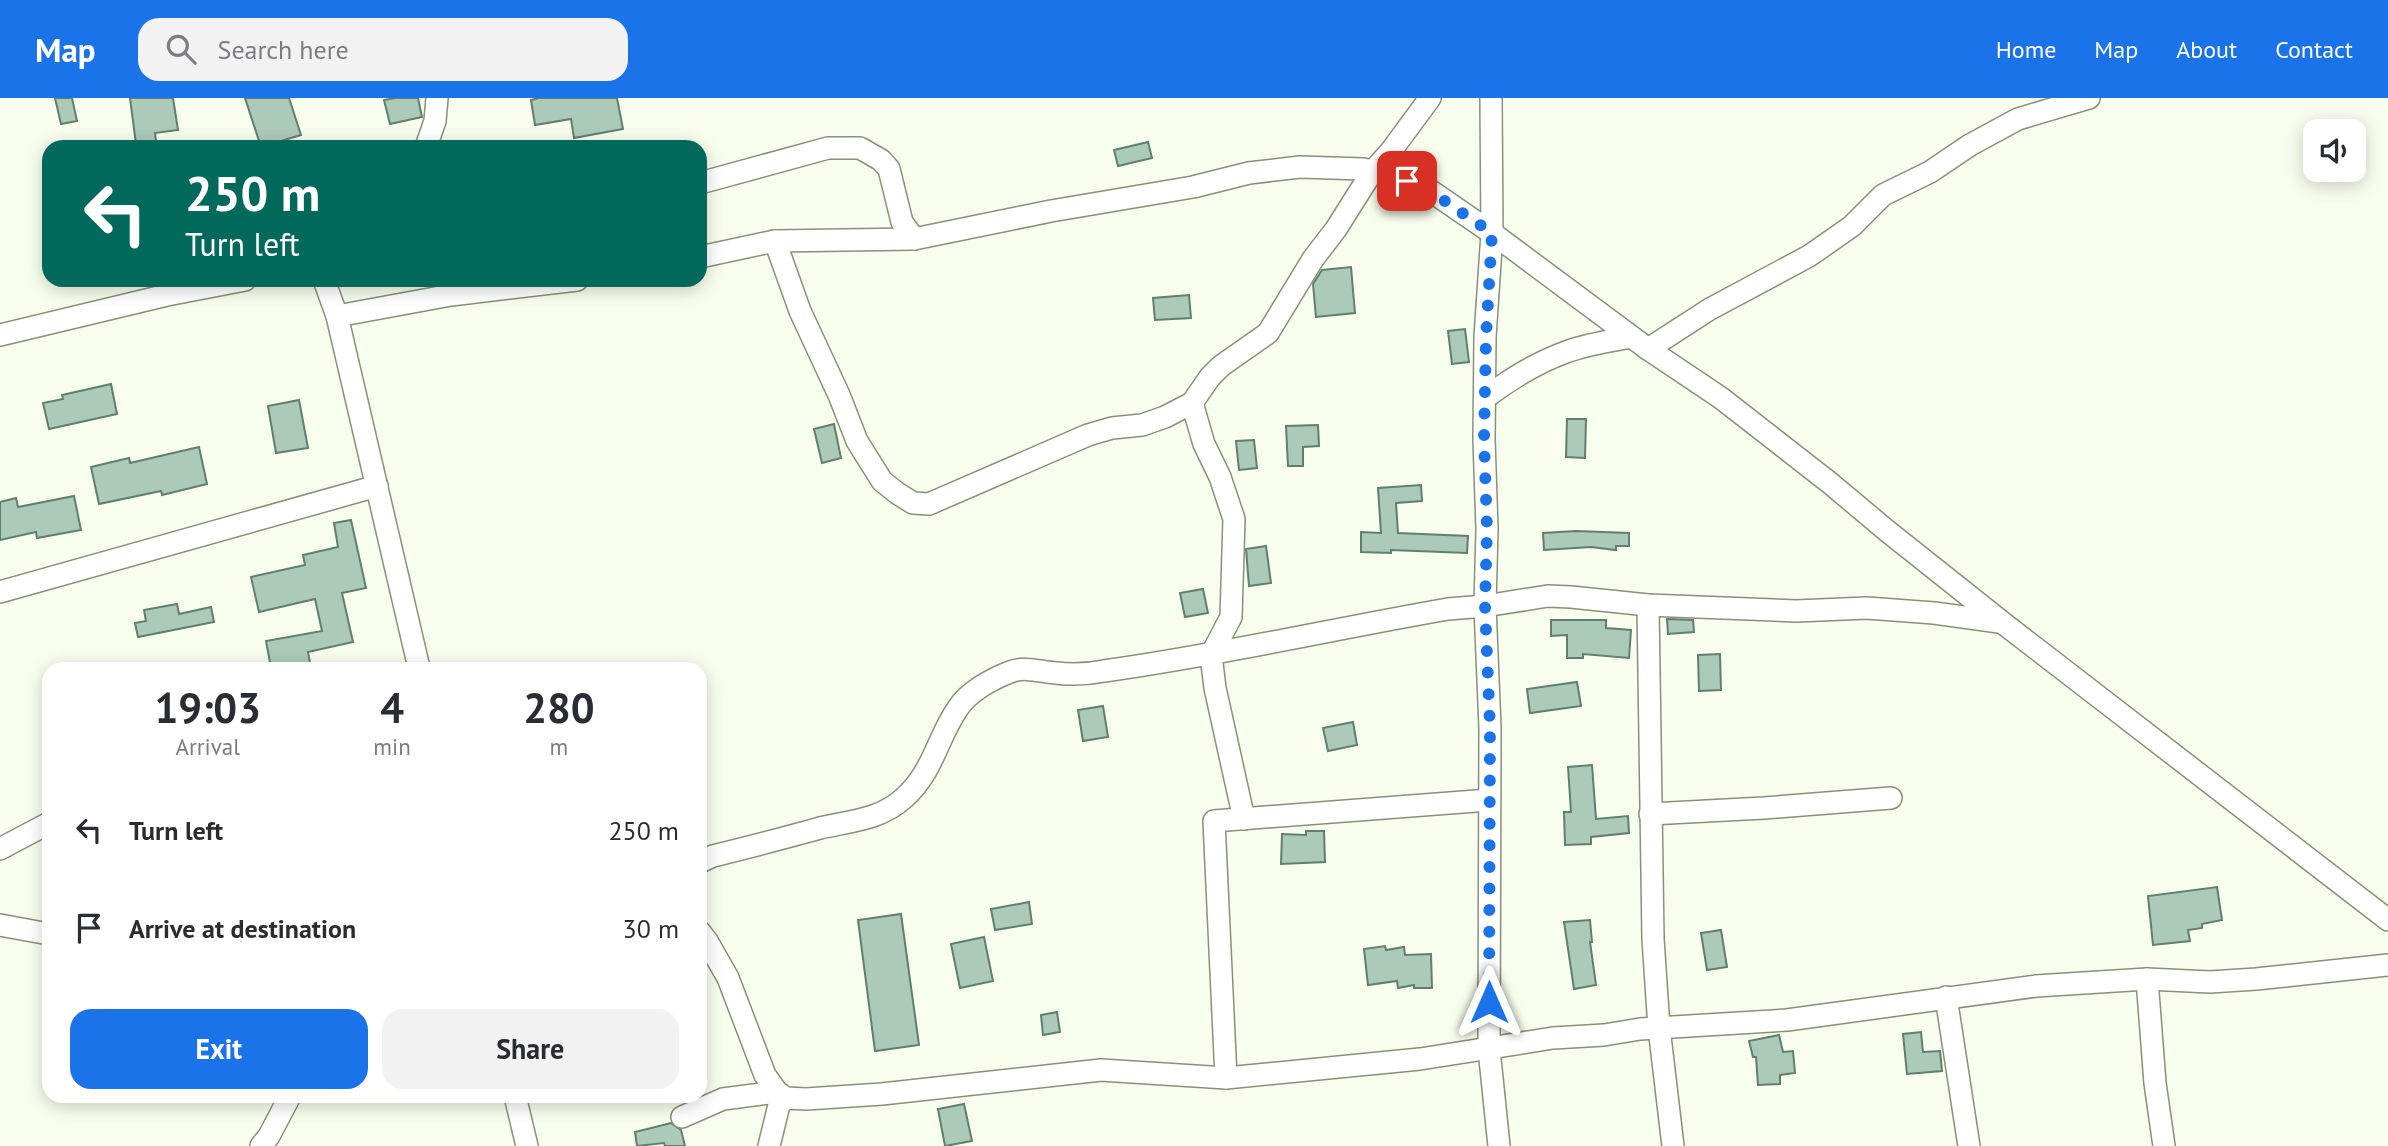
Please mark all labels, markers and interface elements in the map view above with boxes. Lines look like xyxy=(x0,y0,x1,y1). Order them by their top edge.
search box xyxy=(138,18,628,81)
text: Map xyxy=(35,28,96,71)
icon: search xyxy=(162,30,200,68)
text: Search here xyxy=(218,33,349,66)
text: Home xyxy=(1996,34,2056,65)
text: Map xyxy=(2094,34,2138,65)
text: About xyxy=(2176,34,2237,65)
text: Contact xyxy=(2275,34,2353,65)
map controls xyxy=(2303,119,2366,182)
button: sound xyxy=(2303,119,2366,182)
pin xyxy=(1377,151,1437,211)
text: 250 m xyxy=(185,161,320,225)
icon: arrive xyxy=(1388,162,1426,200)
icon: left xyxy=(70,168,161,259)
text: Turn left xyxy=(185,223,300,265)
text: 19:03 xyxy=(154,680,261,735)
text: 4 xyxy=(380,680,404,735)
text: 280 xyxy=(523,680,595,735)
text: Arrival xyxy=(175,732,240,761)
text: min xyxy=(373,732,411,761)
text: m xyxy=(550,732,568,761)
icon: left xyxy=(70,811,108,849)
text: Turn left xyxy=(129,814,223,847)
text: 250 m xyxy=(608,814,679,847)
icon: arrive xyxy=(70,909,108,947)
text: Arrive at destination xyxy=(129,912,356,945)
text: 30 m xyxy=(623,912,679,945)
position arrow xyxy=(1452,965,1526,1039)
button: Exit xyxy=(70,1009,368,1089)
button: Share xyxy=(382,1009,679,1089)

